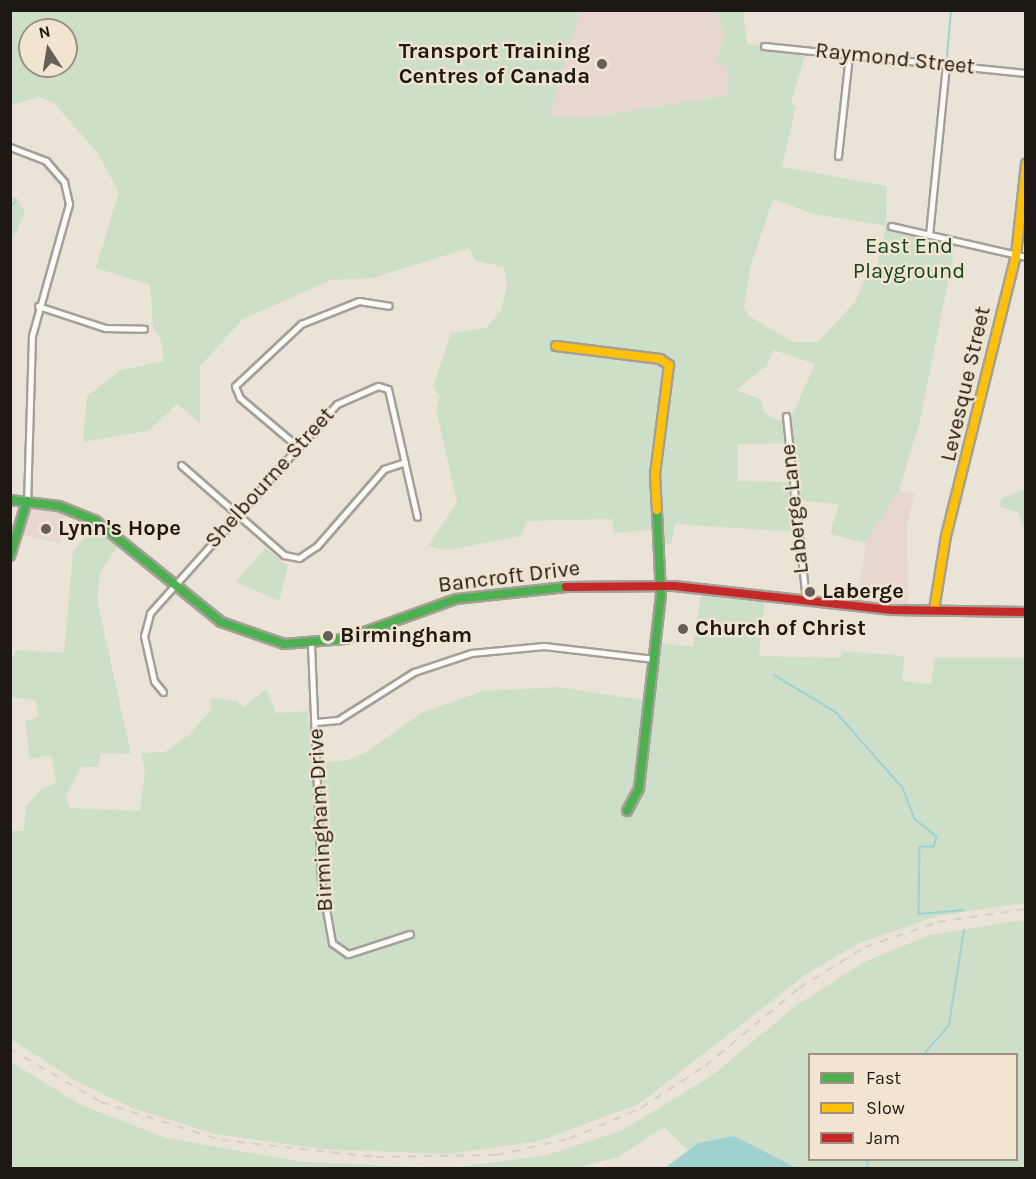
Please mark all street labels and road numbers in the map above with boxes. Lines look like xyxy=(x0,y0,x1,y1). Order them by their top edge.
street label: Raymond Street xyxy=(814,37,976,81)
street label: Levesque Street xyxy=(935,304,997,464)
street label: Shelbourne Street xyxy=(200,402,340,554)
street label: Laberge Lane xyxy=(775,443,815,575)
street label: Bancroft Drive xyxy=(437,555,581,599)
street label: Birmingham Drive xyxy=(303,728,339,912)

